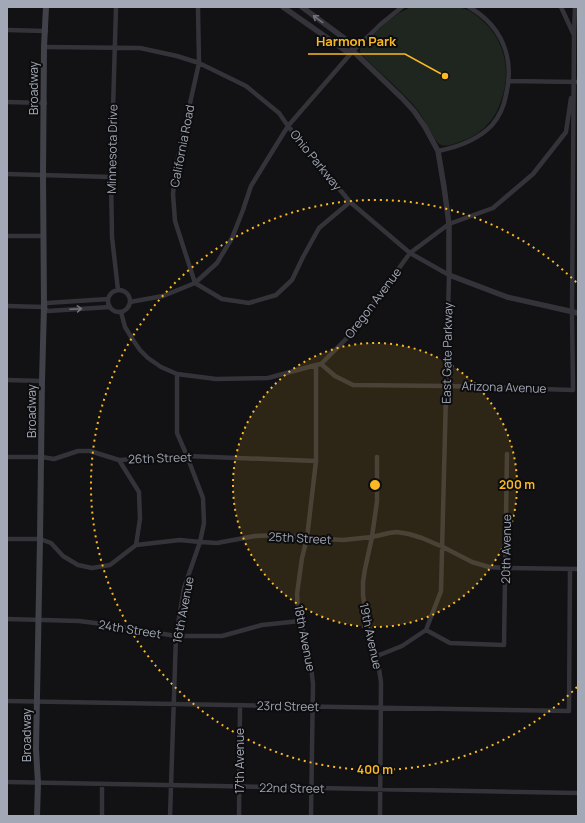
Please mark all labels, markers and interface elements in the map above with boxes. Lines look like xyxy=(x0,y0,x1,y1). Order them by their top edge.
one-way arrow xyxy=(313,15,324,23)
callout: Harmon Park xyxy=(308,29,405,54)
text: Harmon Park xyxy=(316,32,397,50)
street label: Broadway xyxy=(25,60,42,115)
street label: California Road xyxy=(166,103,198,189)
street label: Minnesota Drive xyxy=(103,104,121,194)
street label: Ohio Parkway xyxy=(286,126,346,194)
street label: Oregon Avenue xyxy=(341,264,405,342)
street label: East Gate Parkway xyxy=(438,301,456,404)
one-way arrow xyxy=(69,306,82,313)
street label: Arizona Avenue xyxy=(461,377,547,397)
street label: Broadway xyxy=(23,383,40,438)
street label: 26th Street xyxy=(128,448,192,468)
text: 200 m xyxy=(499,476,535,493)
centre of rings xyxy=(368,478,382,492)
street label: 20th Avenue xyxy=(497,514,515,584)
street label: 25th Street xyxy=(268,528,332,548)
street label: 16th Avenue xyxy=(168,575,198,645)
street label: 19th Avenue xyxy=(356,601,386,671)
street label: 18th Avenue xyxy=(290,603,320,673)
street label: 24th Street xyxy=(97,616,163,642)
street label: 23rd Street xyxy=(257,697,320,715)
street label: Broadway xyxy=(18,707,35,762)
street label: 17th Avenue xyxy=(231,728,248,794)
text: 400 m xyxy=(357,761,393,778)
street label: 22nd Street xyxy=(259,779,325,797)

